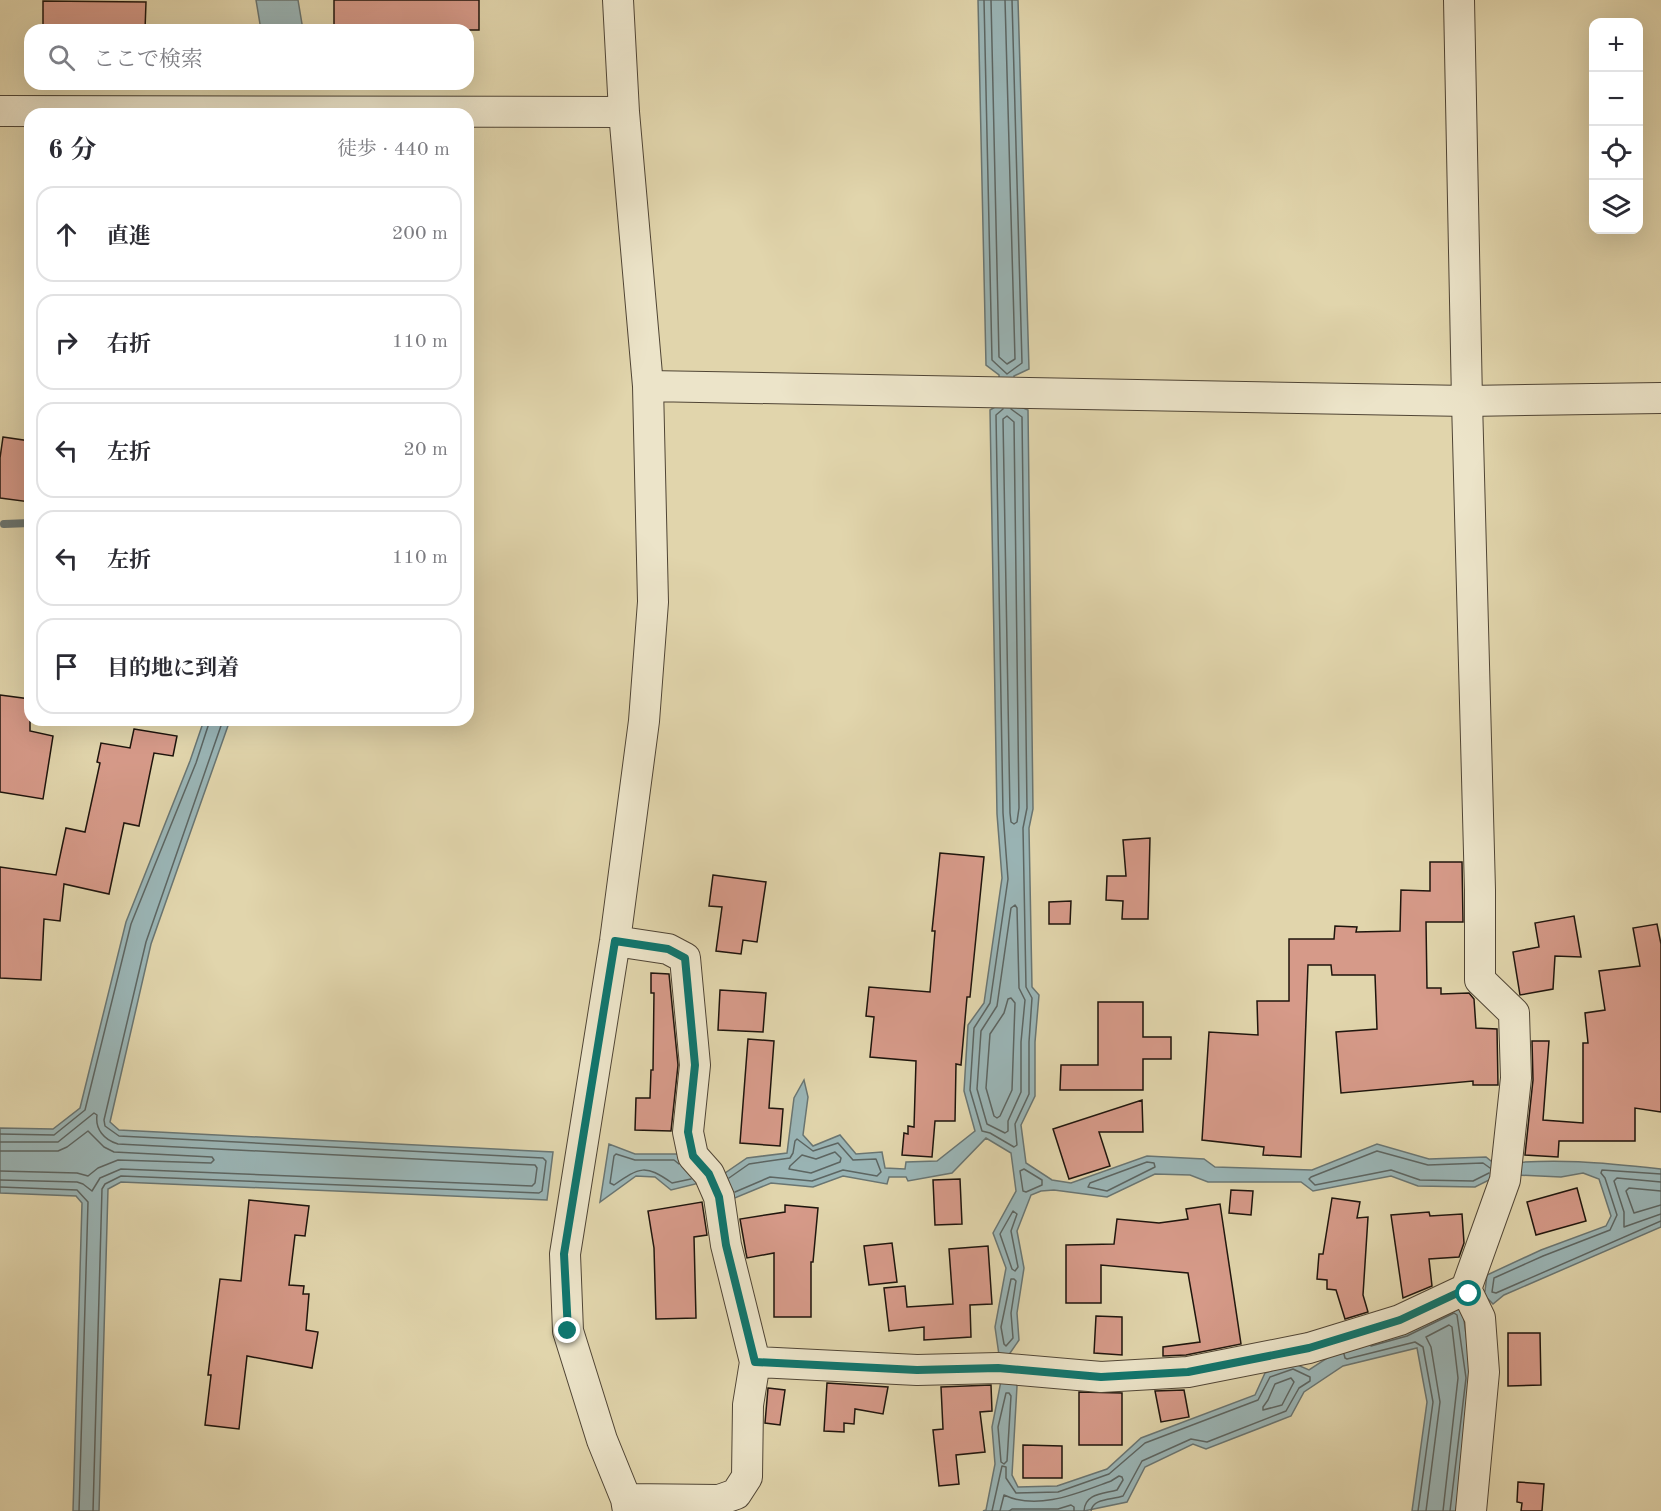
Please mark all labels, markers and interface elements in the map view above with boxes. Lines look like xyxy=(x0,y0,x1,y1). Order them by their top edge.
map controls xyxy=(1589,18,1643,234)
button: + xyxy=(1589,18,1643,72)
search box xyxy=(24,24,474,90)
icon: search xyxy=(45,41,78,74)
text: ここで検索 xyxy=(93,49,203,71)
button: − xyxy=(1589,72,1643,126)
button: locate xyxy=(1589,126,1643,180)
text: 6 分 xyxy=(48,138,96,164)
text: 徒歩 · 440 m xyxy=(337,140,450,160)
button: layers xyxy=(1589,180,1643,234)
icon: ahead xyxy=(50,218,83,251)
text: 200 m xyxy=(392,224,448,244)
text: 直進 xyxy=(107,226,151,248)
icon: right xyxy=(50,326,83,359)
text: 110 m xyxy=(392,332,448,352)
text: 右折 xyxy=(107,334,151,356)
icon: left xyxy=(50,434,83,467)
text: 20 m xyxy=(403,440,448,460)
text: 左折 xyxy=(107,442,151,464)
icon: left xyxy=(50,542,83,575)
text: 110 m xyxy=(392,548,448,568)
text: 左折 xyxy=(107,550,151,572)
icon: arrive xyxy=(50,650,83,683)
text: 目的地に到着 xyxy=(107,658,239,680)
route start xyxy=(1455,1280,1481,1306)
route end xyxy=(554,1317,580,1343)

